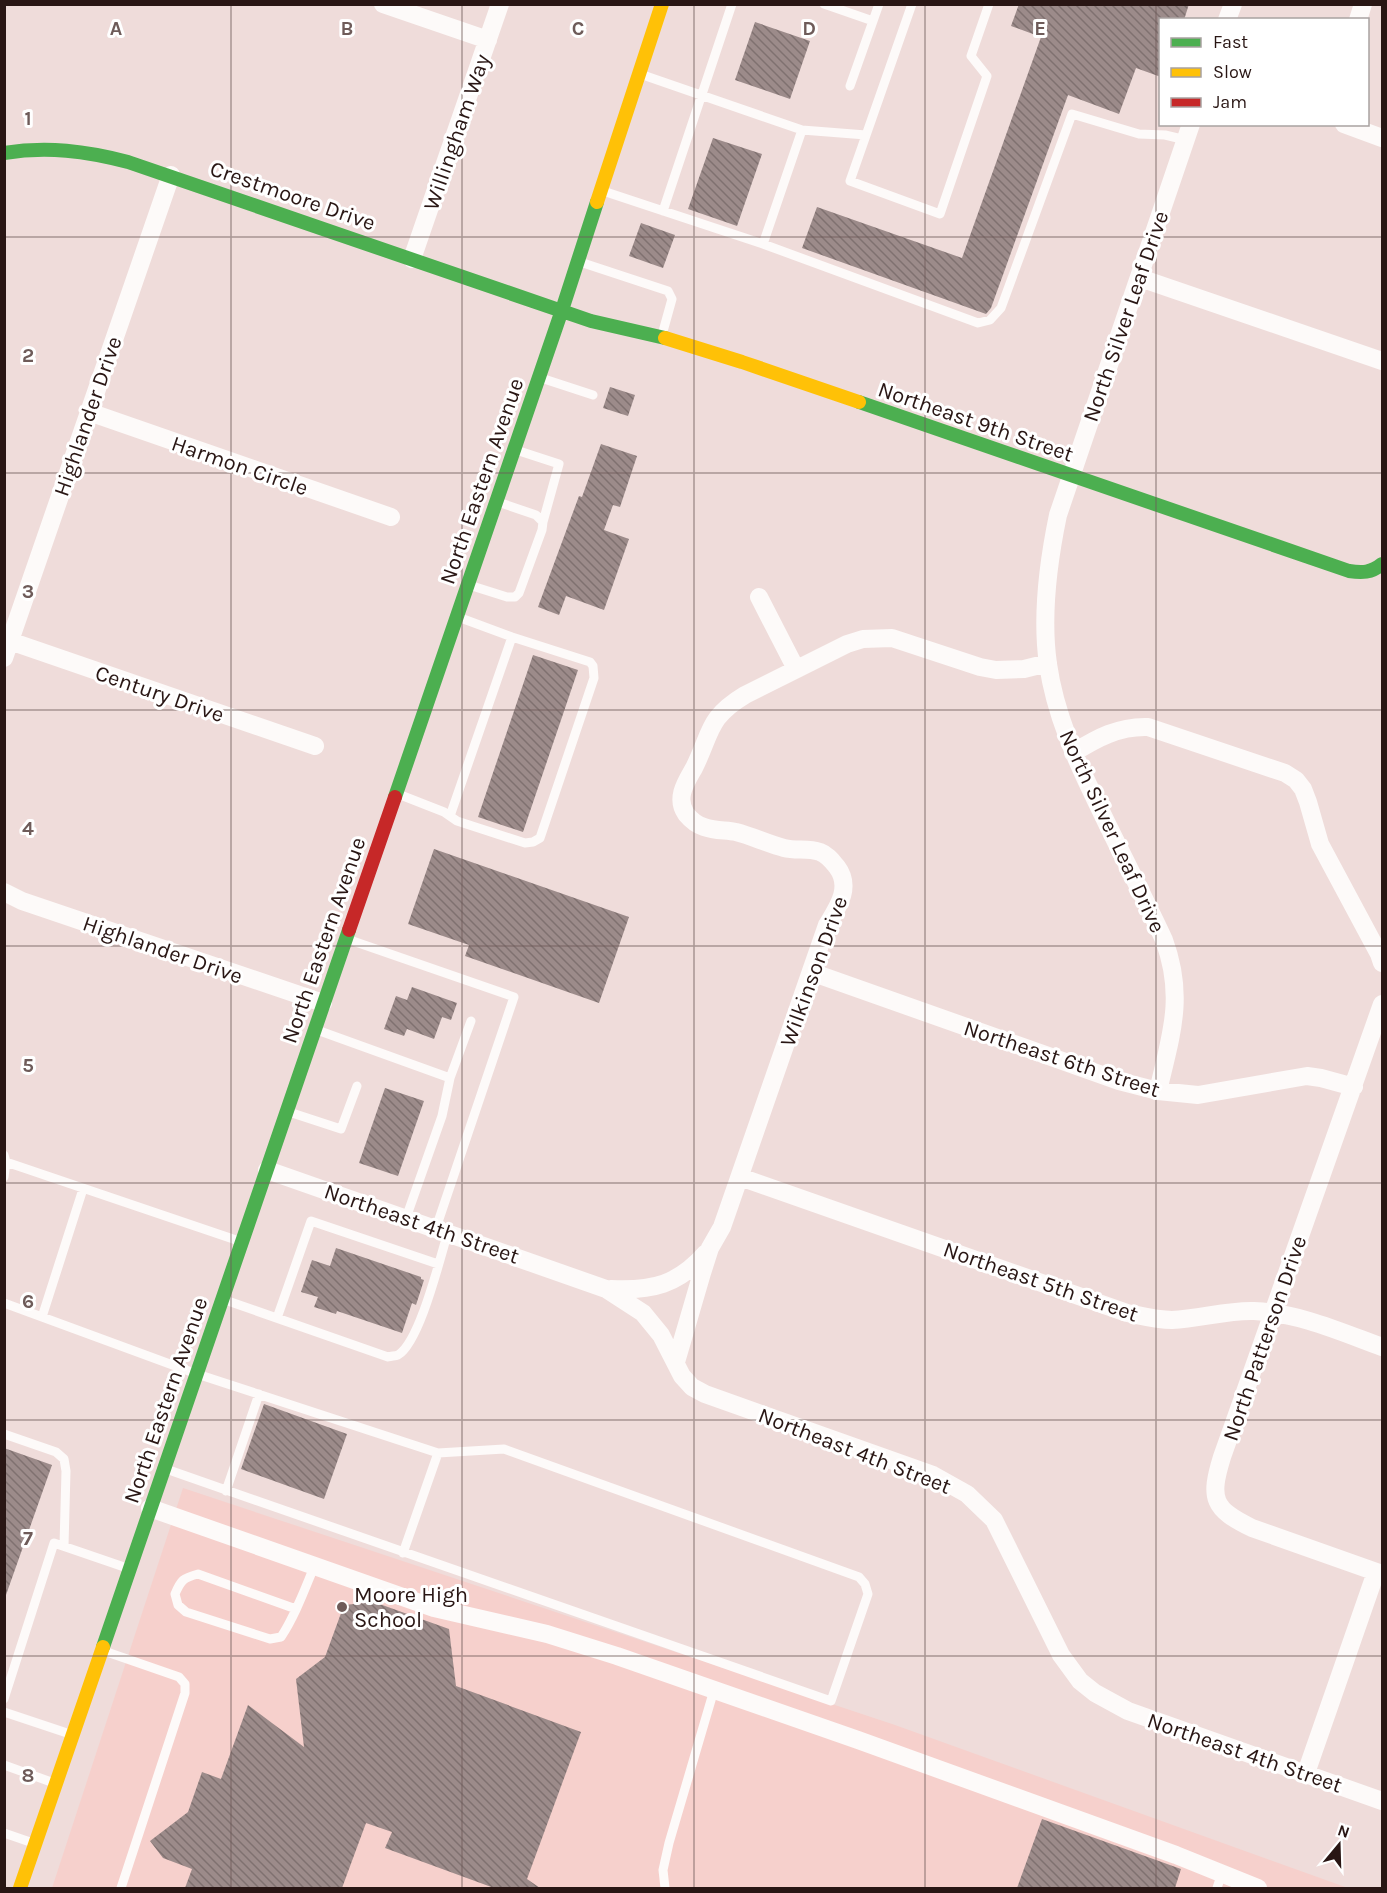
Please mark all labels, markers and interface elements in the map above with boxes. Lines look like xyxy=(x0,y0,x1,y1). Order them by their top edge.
text: A xyxy=(110,17,123,40)
text: B xyxy=(341,17,353,40)
text: C xyxy=(572,17,584,40)
text: D xyxy=(802,17,816,40)
text: E xyxy=(1034,17,1046,40)
legend xyxy=(1159,18,1369,126)
text: Fast xyxy=(1213,31,1248,53)
street label: Willingham Way xyxy=(418,51,496,214)
text: Slow xyxy=(1213,61,1252,83)
text: Jam xyxy=(1213,91,1247,113)
text: 1 xyxy=(24,107,32,130)
street label: Crestmoore Drive xyxy=(207,155,379,236)
street label: North Silver Leaf Drive xyxy=(1078,208,1174,425)
street label: Highlander Drive xyxy=(48,333,127,500)
text: 2 xyxy=(22,344,34,367)
street label: North Eastern Avenue xyxy=(434,375,529,588)
street label: Northeast 9th Street xyxy=(875,376,1077,468)
street label: Harmon Circle xyxy=(168,430,311,501)
text: 3 xyxy=(22,580,34,603)
street label: Century Drive xyxy=(92,660,227,728)
street label: North Silver Leaf Drive xyxy=(1054,726,1171,937)
text: 4 xyxy=(22,817,34,840)
street label: North Eastern Avenue xyxy=(276,834,371,1047)
street label: Wilkinson Drive xyxy=(775,893,853,1050)
street label: Highlander Drive xyxy=(79,910,246,989)
street label: Northeast 6th Street xyxy=(960,1015,1163,1103)
text: 5 xyxy=(22,1054,34,1077)
street label: Northeast 4th Street xyxy=(321,1178,523,1270)
street label: North Patterson Drive xyxy=(1218,1232,1312,1444)
street label: Northeast 5th Street xyxy=(940,1236,1142,1328)
text: 6 xyxy=(22,1290,34,1313)
street label: North Eastern Avenue xyxy=(118,1294,213,1507)
street label: Northeast 4th Street xyxy=(755,1402,955,1500)
text: 7 xyxy=(23,1527,33,1550)
place label: Moore High School xyxy=(354,1582,468,1633)
marker: Moore High School xyxy=(335,1600,349,1614)
street label: Northeast 4th Street xyxy=(1144,1707,1346,1799)
text: 8 xyxy=(22,1764,34,1787)
north arrow xyxy=(1309,1815,1369,1875)
text: N xyxy=(1335,1820,1352,1842)

